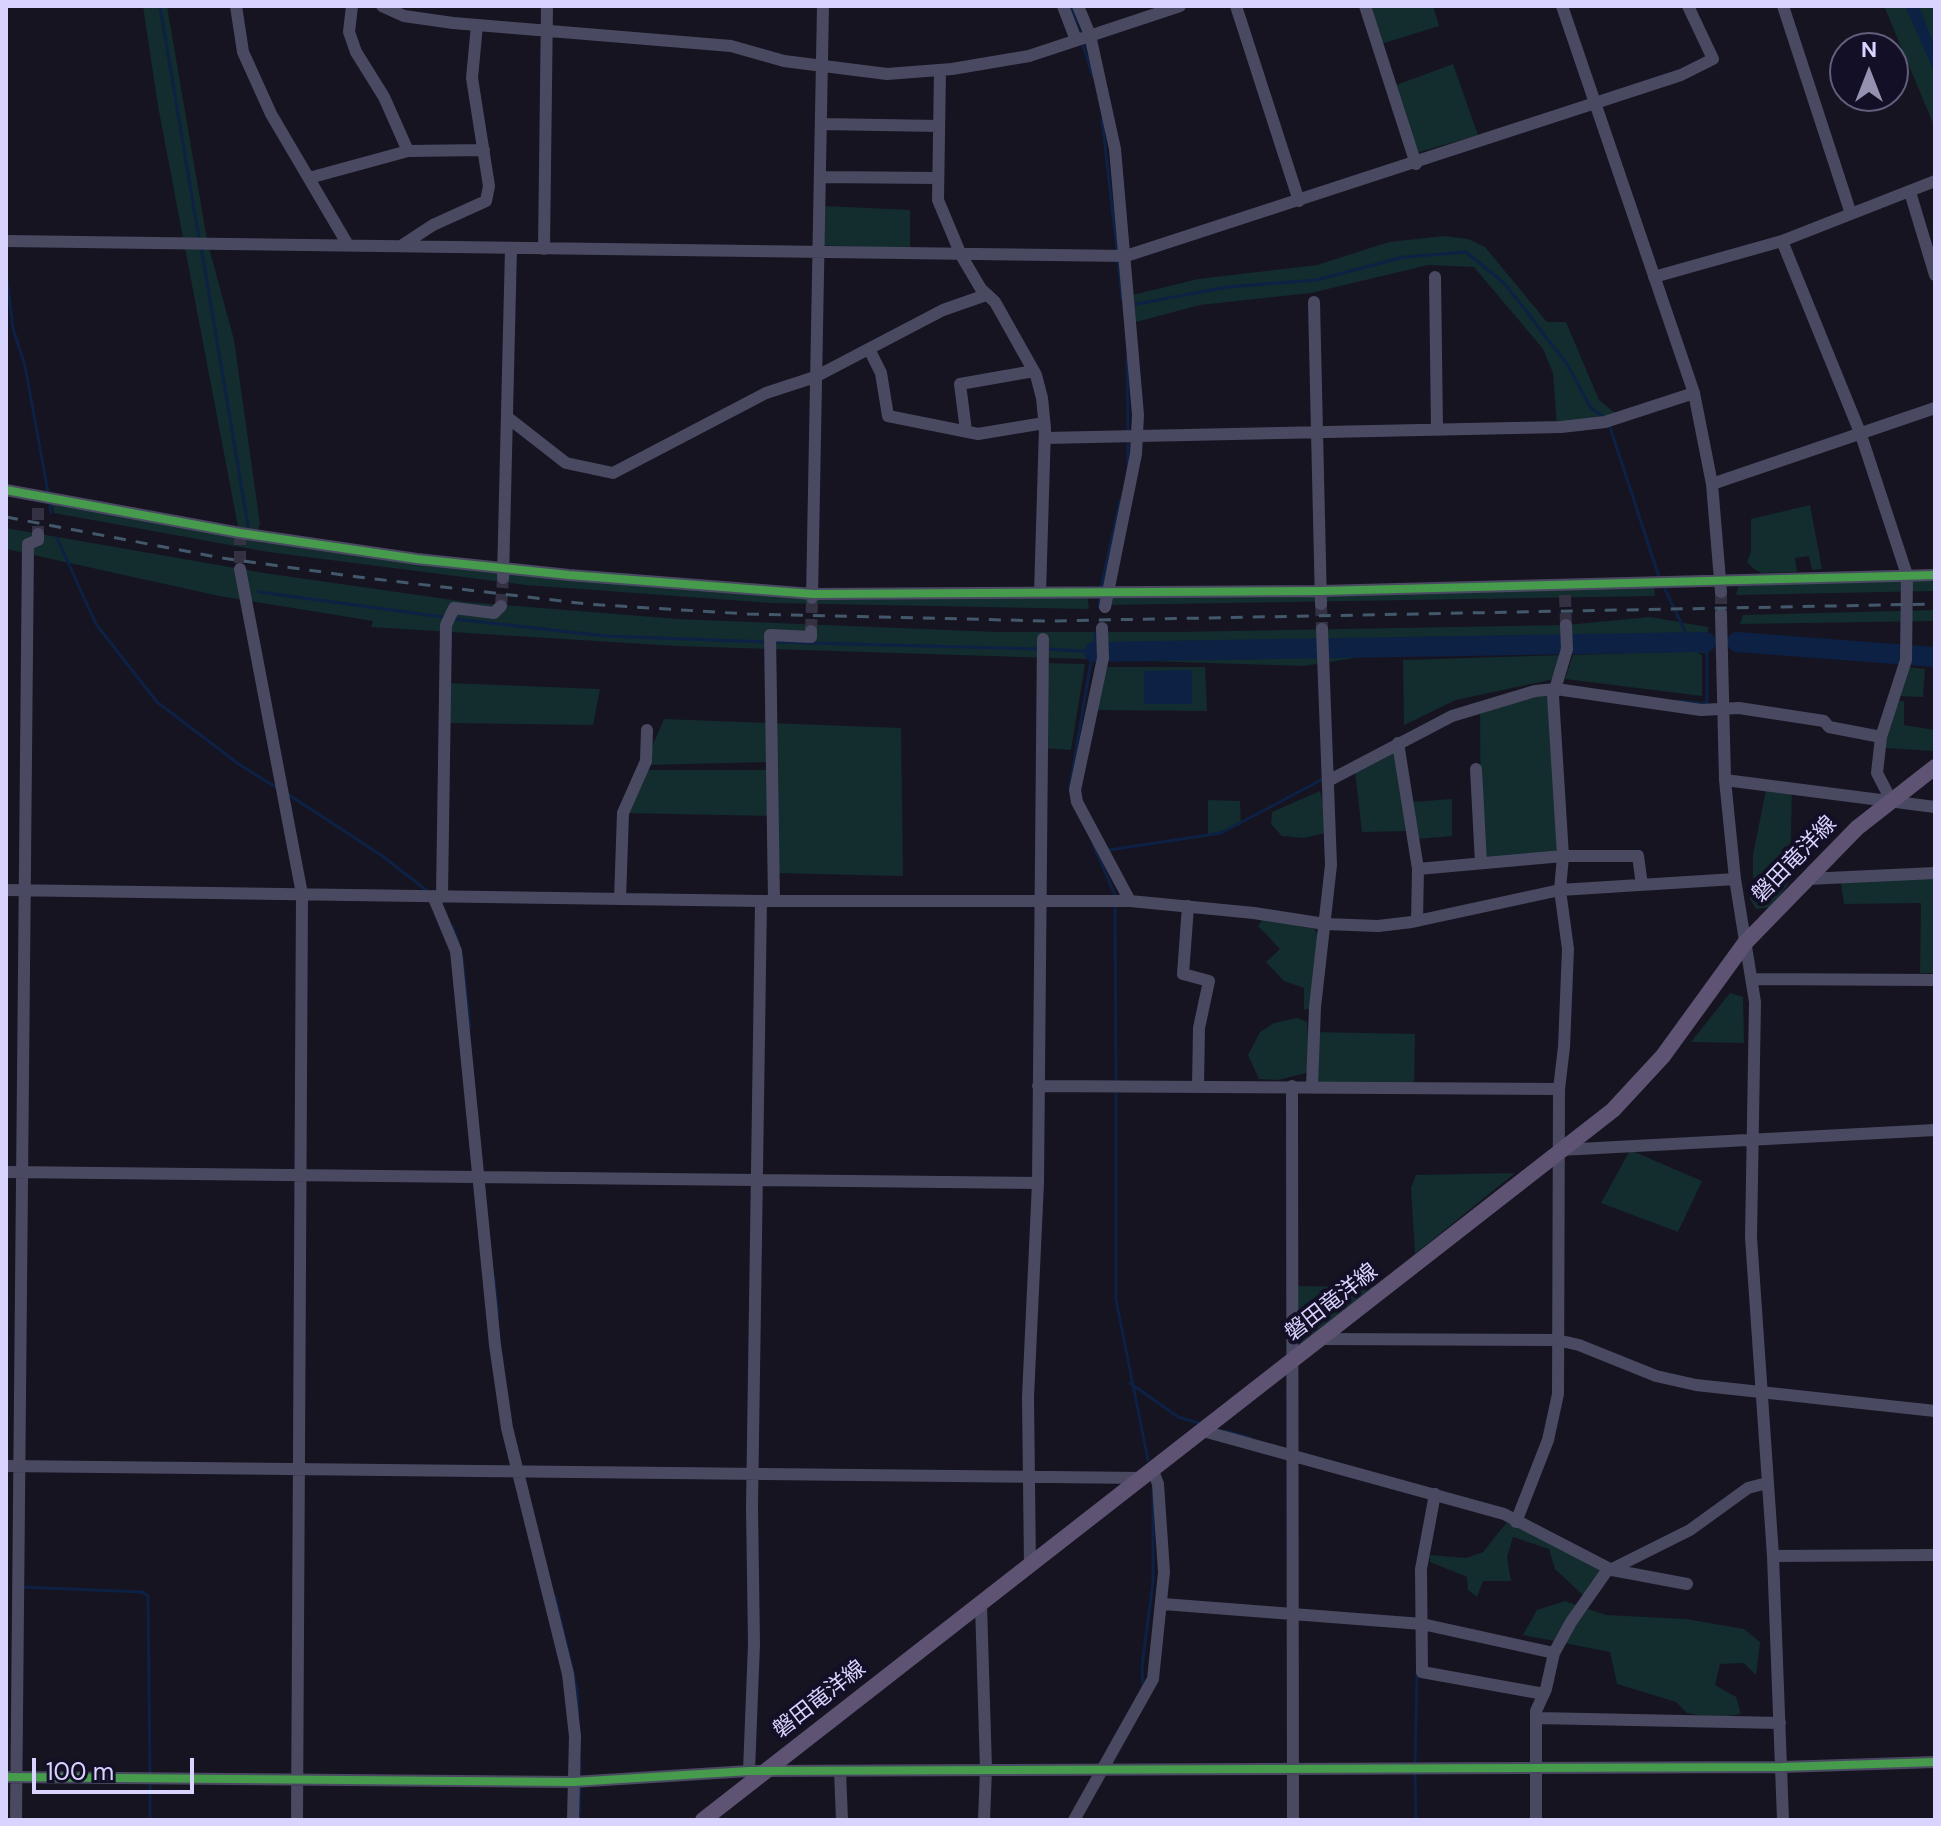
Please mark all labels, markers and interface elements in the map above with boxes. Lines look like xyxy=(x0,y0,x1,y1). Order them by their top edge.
north arrow xyxy=(1829,32,1909,112)
text: N xyxy=(1861,35,1877,64)
street label: 磐田竜洋線 xyxy=(1747,811,1843,909)
street label: 磐田竜洋線 xyxy=(1281,1259,1383,1347)
street label: 磐田竜洋線 xyxy=(769,1656,871,1744)
scale bar xyxy=(36,1742,198,1792)
text: 100 m xyxy=(46,1756,114,1787)

